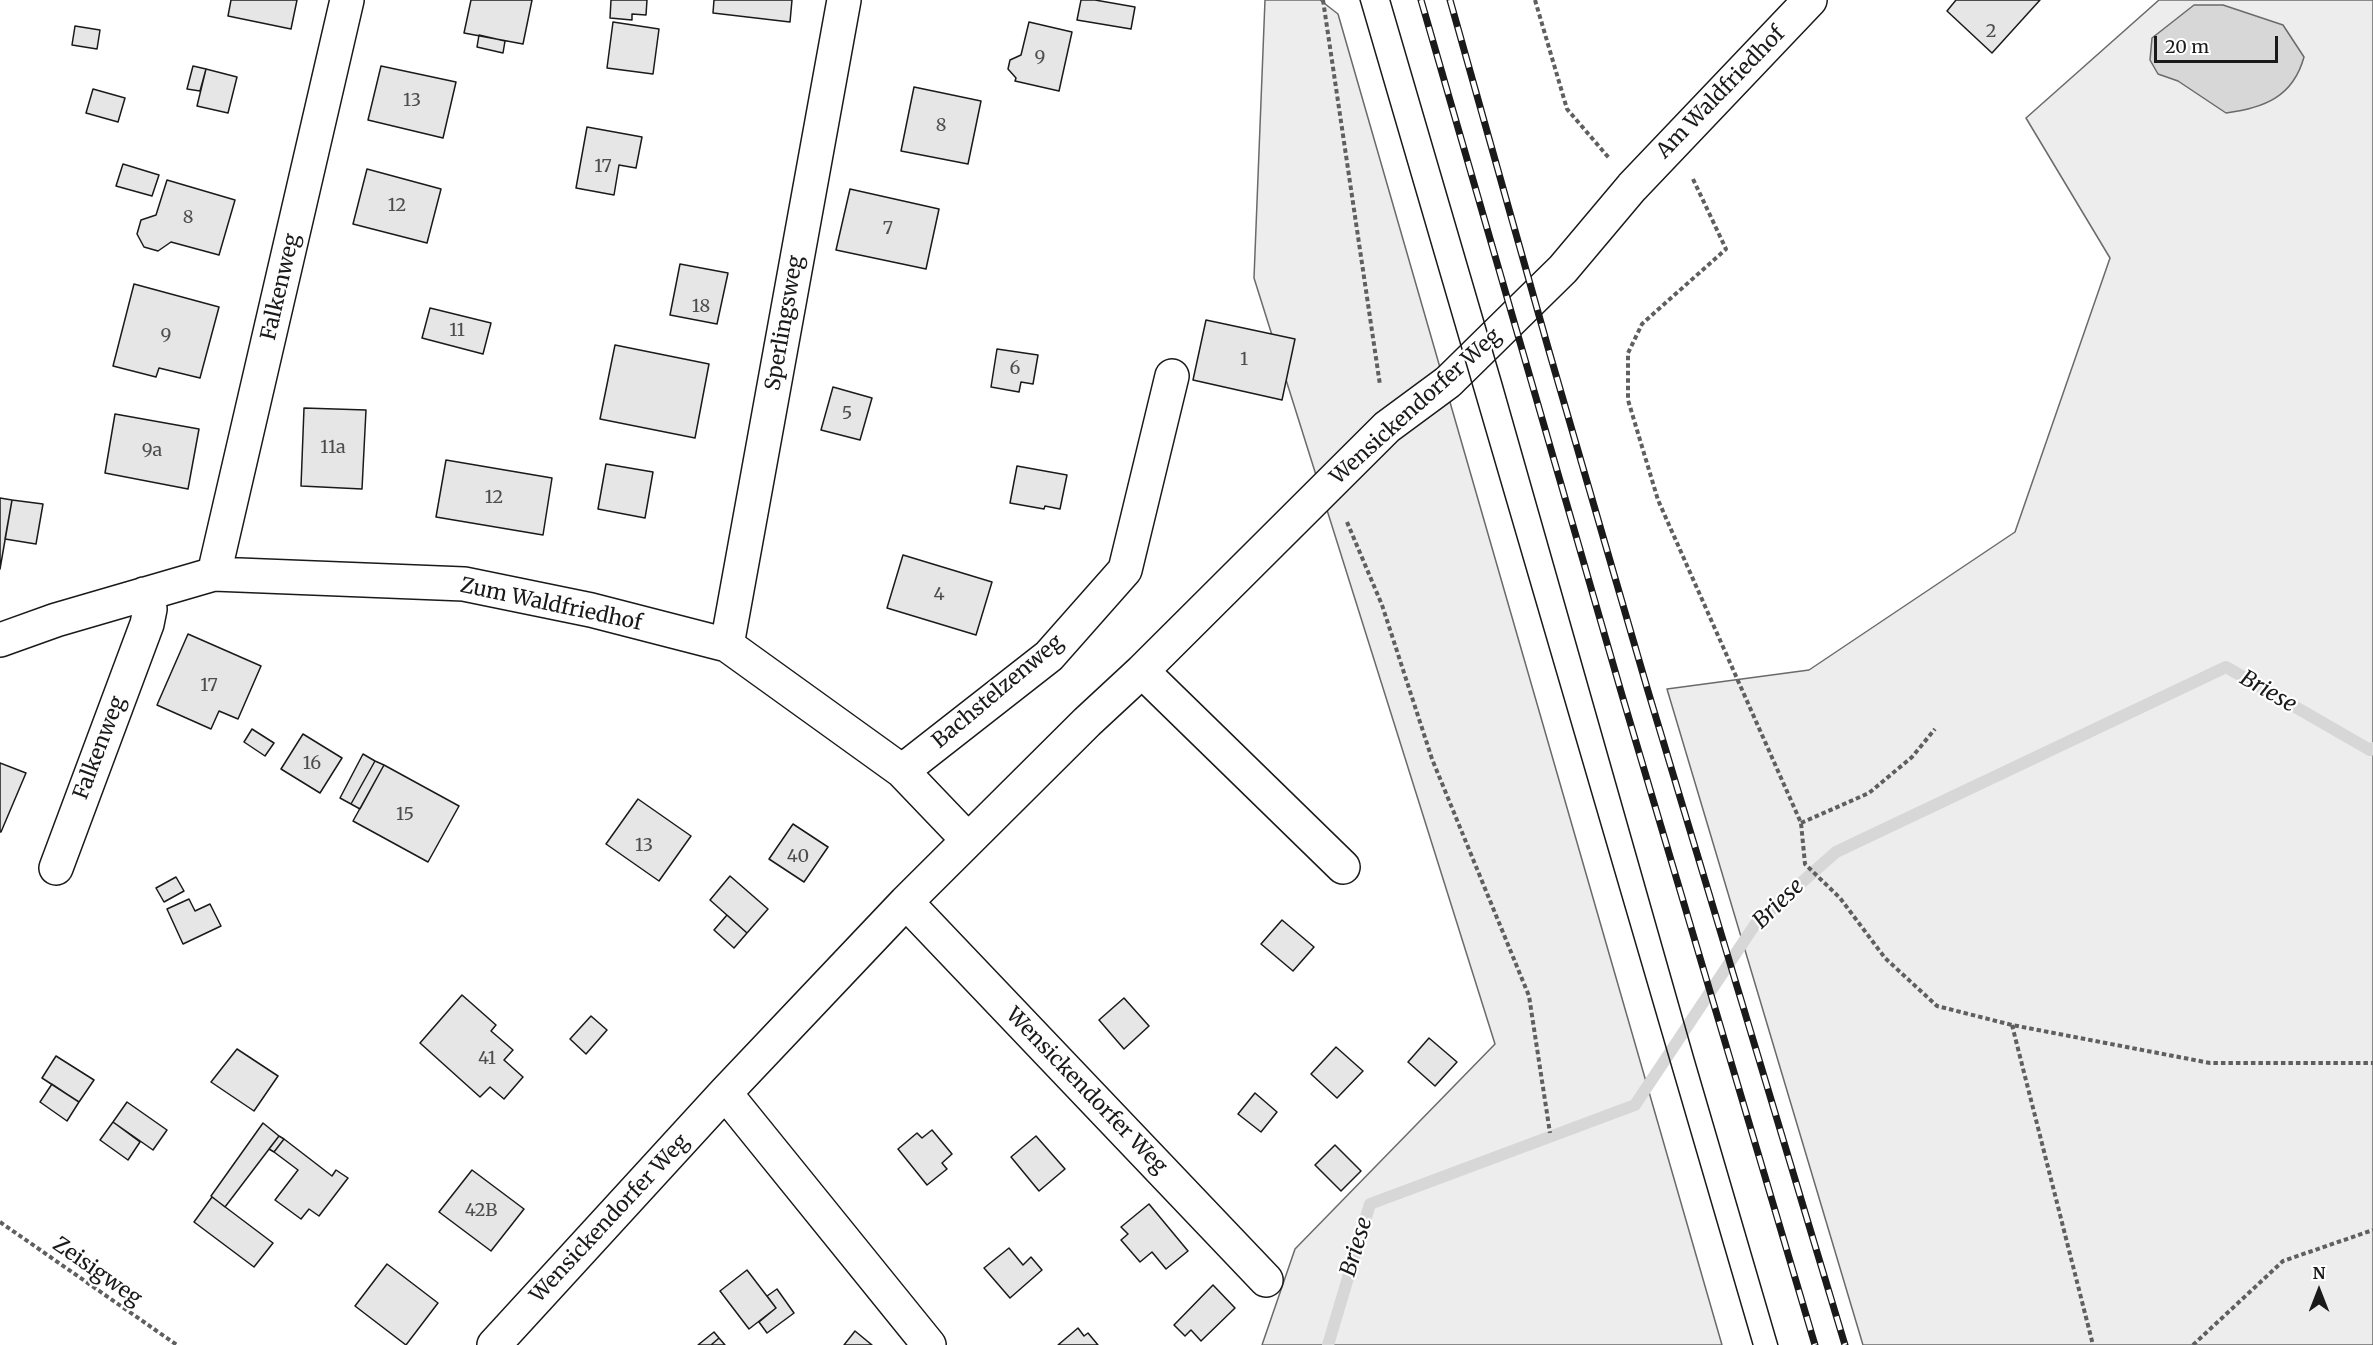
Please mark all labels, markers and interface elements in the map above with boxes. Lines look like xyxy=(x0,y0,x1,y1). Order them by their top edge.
house number: 2 xyxy=(1986,21,1996,43)
street label: Am Waldfriedhof xyxy=(1652,22,1790,164)
scale bar xyxy=(2157,24,2282,62)
text: 20 m xyxy=(2165,35,2209,58)
house number: 9 xyxy=(1035,47,1045,69)
house number: 13 xyxy=(403,90,421,112)
house number: 8 xyxy=(936,115,946,137)
house number: 17 xyxy=(594,156,612,178)
house number: 12 xyxy=(388,195,406,217)
house number: 8 xyxy=(183,207,193,229)
house number: 7 xyxy=(883,218,893,240)
street label: Falkenweg xyxy=(257,231,305,343)
street label: Sperlingsweg xyxy=(761,253,809,393)
house number: 18 xyxy=(692,296,710,318)
house number: 11 xyxy=(449,320,465,342)
street label: Wensickendorfer Weg xyxy=(1325,324,1507,490)
house number: 9 xyxy=(161,325,171,347)
house number: 1 xyxy=(1240,349,1248,371)
house number: 6 xyxy=(1010,358,1020,380)
house number: 5 xyxy=(842,403,852,425)
house number: 11a xyxy=(320,437,346,459)
house number: 9a xyxy=(142,440,162,462)
house number: 12 xyxy=(485,487,503,509)
street label: Zum Waldfriedhof xyxy=(458,573,644,637)
house number: 4 xyxy=(933,584,945,606)
street label: Bachstelzenweg xyxy=(927,630,1069,754)
water label: Briese xyxy=(2235,665,2301,719)
house number: 17 xyxy=(200,675,218,697)
street label: Falkenweg xyxy=(69,693,131,803)
house number: 16 xyxy=(303,753,321,775)
house number: 15 xyxy=(396,804,414,826)
house number: 13 xyxy=(635,835,653,857)
house number: 40 xyxy=(787,846,809,868)
water label: Briese xyxy=(1748,873,1810,935)
street label: Wensickendorfer Weg xyxy=(1000,1003,1172,1179)
house number: 41 xyxy=(478,1048,496,1070)
street label: Wensickendorfer Weg xyxy=(525,1130,695,1308)
house number: 42B xyxy=(465,1200,497,1222)
water label: Briese xyxy=(1336,1214,1378,1280)
street label: Zeisigweg xyxy=(48,1232,146,1312)
north arrow xyxy=(2289,1261,2349,1321)
text: N xyxy=(2313,1263,2325,1283)

